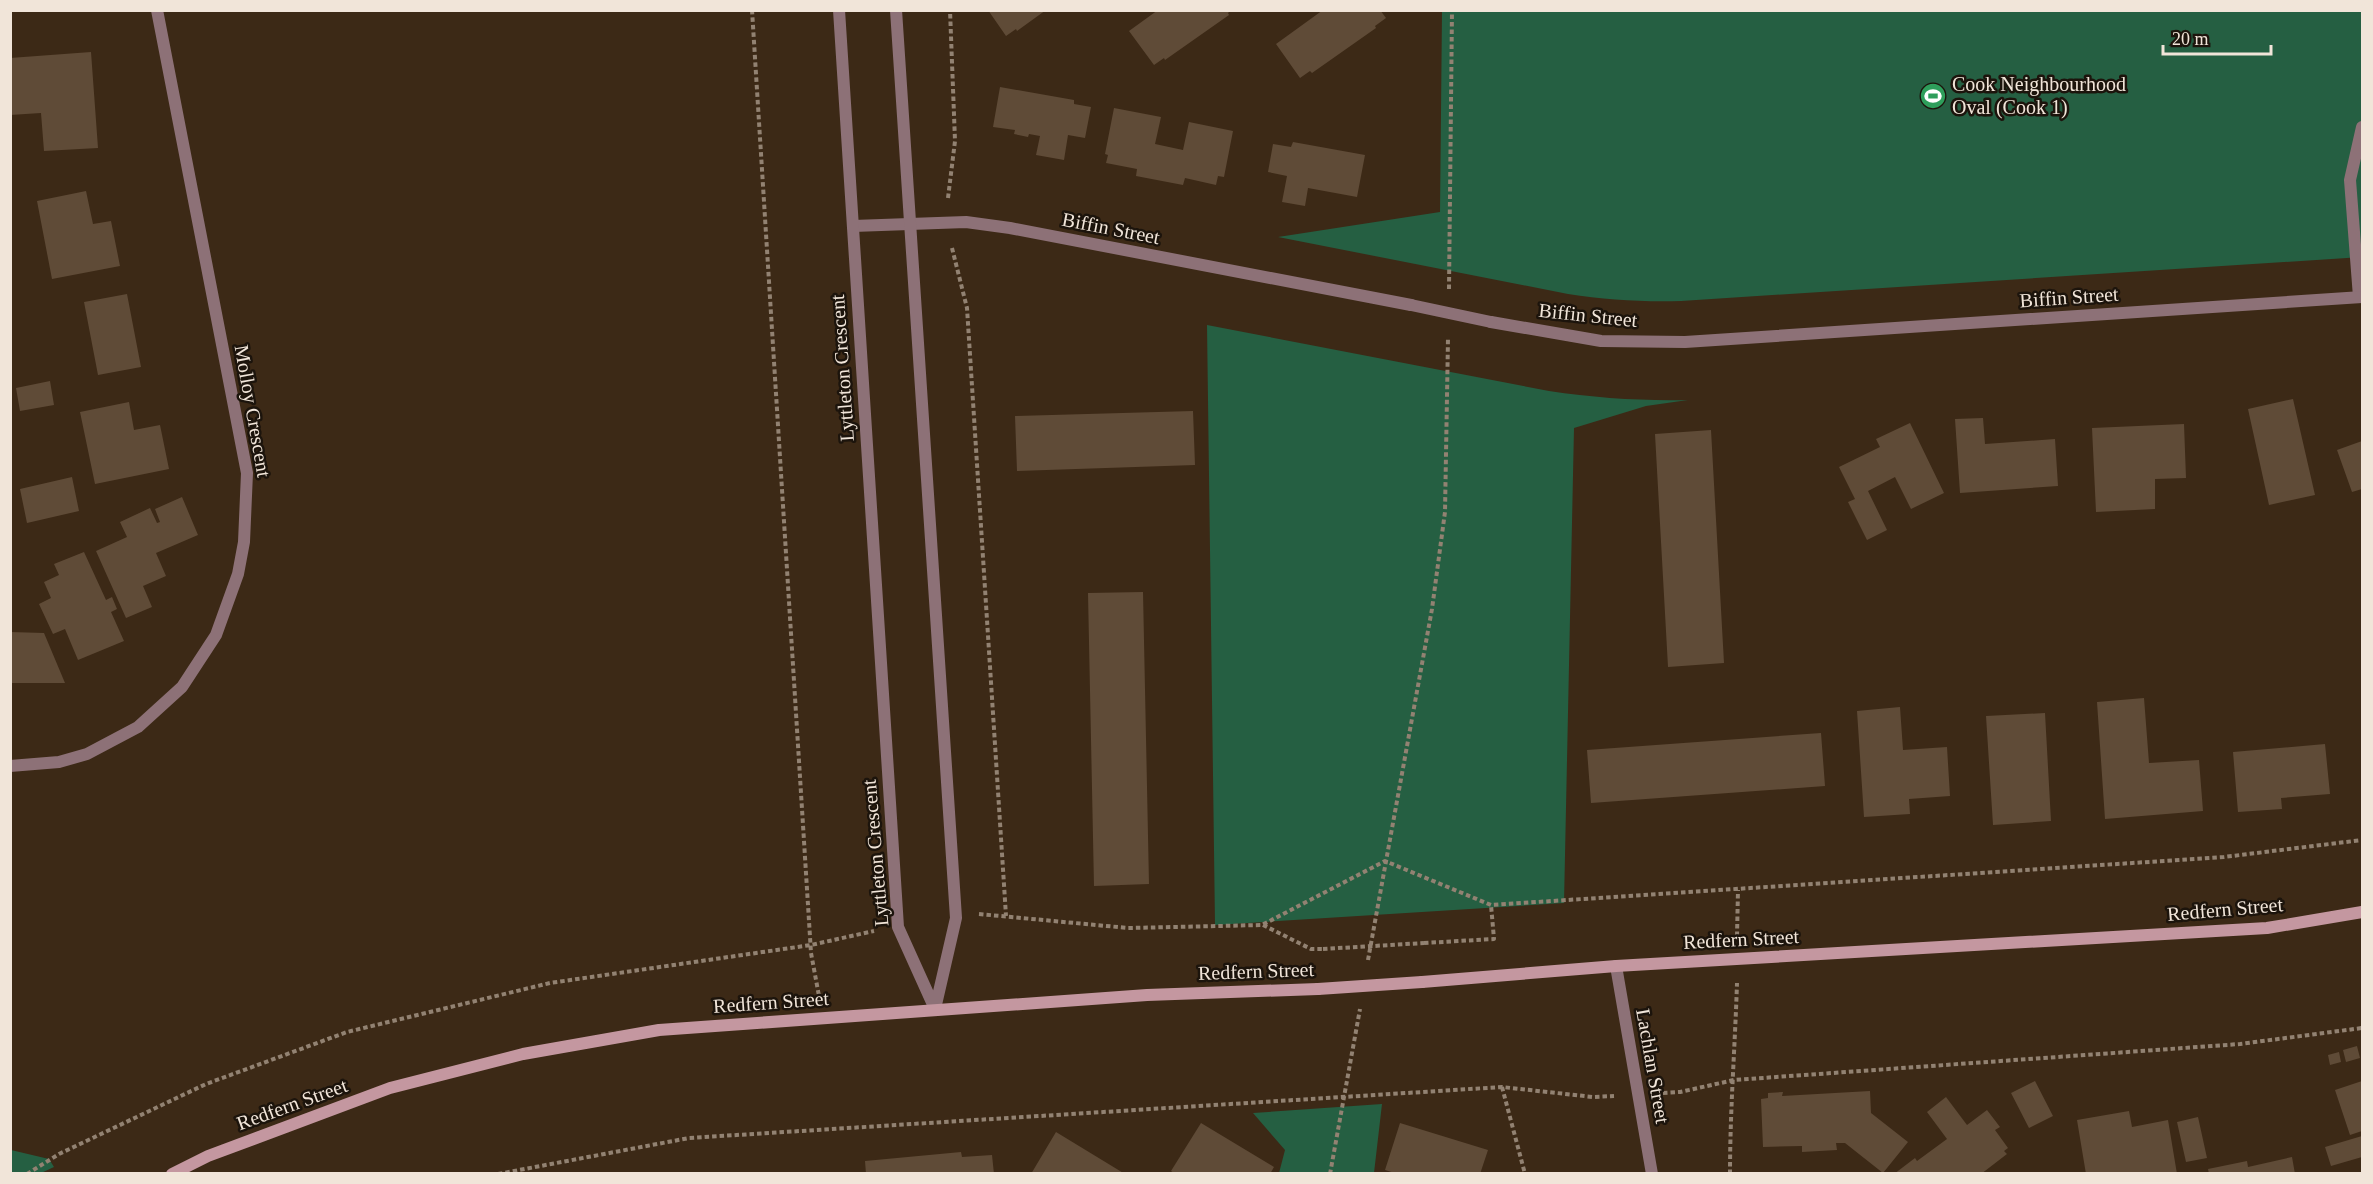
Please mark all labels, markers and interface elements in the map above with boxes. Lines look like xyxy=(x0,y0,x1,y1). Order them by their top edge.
scale bar xyxy=(2163,18,2271,56)
text: 20 m xyxy=(2172,29,2209,49)
place label: Cook Neighbourhood Oval (Cook 1) xyxy=(1952,73,2126,119)
sports icon: Cook Neighbourhood Oval (Cook 1) xyxy=(1918,81,1948,111)
street label: Biffin Street xyxy=(1060,208,1162,248)
street label: Biffin Street xyxy=(2019,283,2120,311)
street label: Lyttleton Crescent xyxy=(826,293,859,442)
street label: Biffin Street xyxy=(1538,299,1639,331)
street label: Molloy Crescent xyxy=(230,343,276,479)
street label: Lyttleton Crescent xyxy=(858,778,893,927)
street label: Redfern Street xyxy=(2166,893,2284,925)
street label: Redfern Street xyxy=(1682,925,1800,953)
street label: Redfern Street xyxy=(1198,958,1315,984)
street label: Redfern Street xyxy=(712,987,830,1017)
street label: Lachlan Street xyxy=(1632,1007,1674,1125)
street label: Redfern Street xyxy=(234,1074,351,1134)

